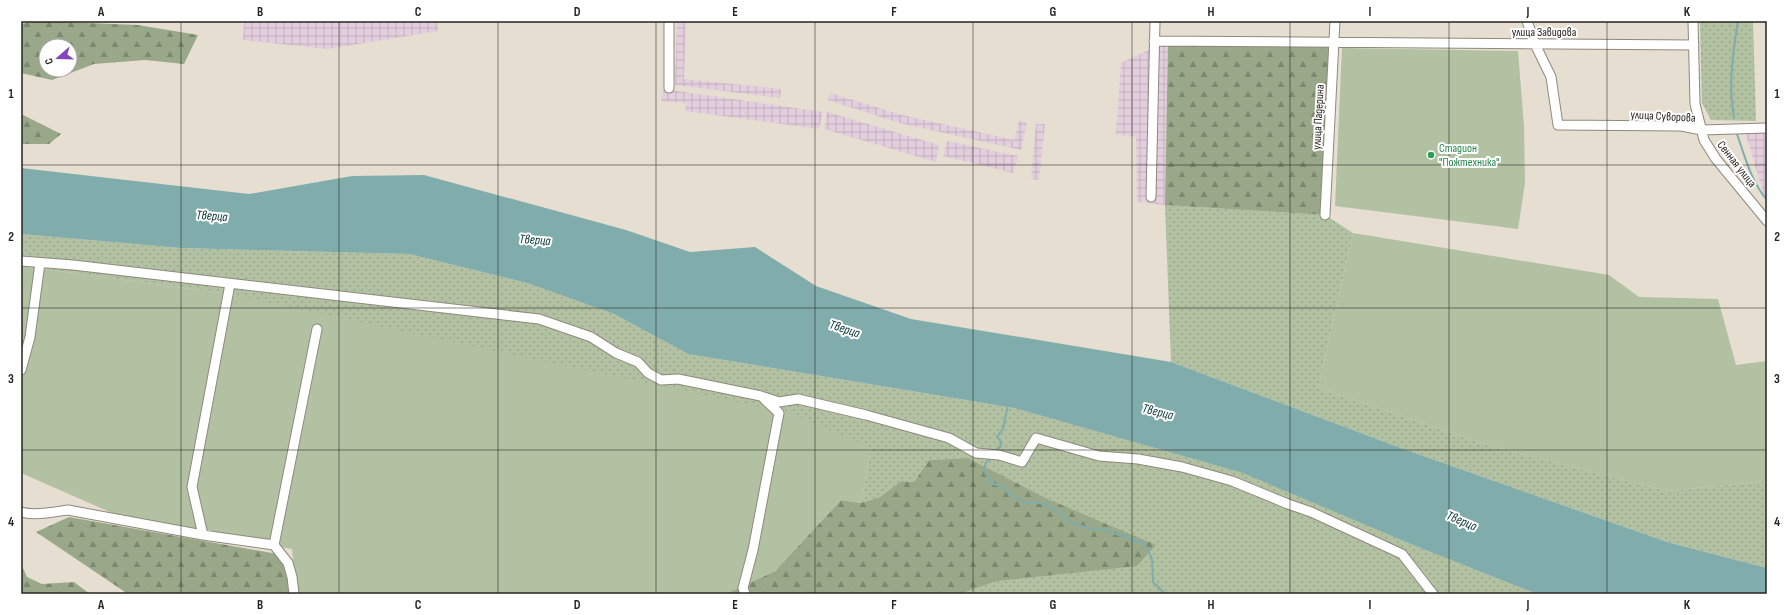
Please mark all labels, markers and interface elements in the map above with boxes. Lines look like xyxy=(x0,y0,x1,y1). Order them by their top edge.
text: A xyxy=(97,4,105,20)
text: B xyxy=(257,4,263,20)
text: C xyxy=(415,4,422,20)
text: D xyxy=(574,4,581,20)
text: E xyxy=(732,4,738,20)
text: F xyxy=(891,4,897,20)
text: G xyxy=(1050,4,1057,20)
text: H xyxy=(1208,4,1215,20)
text: I xyxy=(1369,4,1372,20)
text: J xyxy=(1526,4,1530,20)
text: K xyxy=(1684,4,1691,20)
street label: улица Завидова xyxy=(1512,25,1577,40)
north arrow xyxy=(38,38,78,78)
text: С xyxy=(42,56,56,66)
street label: улица Падерина xyxy=(1309,84,1328,150)
text: 1 xyxy=(8,86,14,102)
text: 1 xyxy=(1774,86,1780,102)
street label: улица Суворова xyxy=(1630,107,1696,126)
street label: Сенная улица xyxy=(1714,138,1760,191)
place label: Стадион "Пожтехника" xyxy=(1439,141,1500,170)
marker: Стадион "Пожтехника" xyxy=(1426,150,1436,160)
water label: Тверца xyxy=(196,207,229,225)
text: 2 xyxy=(8,229,14,245)
text: 2 xyxy=(1774,229,1780,245)
water label: Тверца xyxy=(519,231,552,249)
water label: Тверца xyxy=(827,316,863,342)
text: 3 xyxy=(8,371,14,387)
text: 3 xyxy=(1774,371,1780,387)
water label: Тверца xyxy=(1141,400,1176,424)
water label: Тверца xyxy=(1444,507,1480,535)
text: 4 xyxy=(8,514,14,530)
text: 4 xyxy=(1774,514,1780,530)
text: A xyxy=(97,597,105,613)
text: B xyxy=(257,597,263,613)
text: C xyxy=(415,597,422,613)
text: D xyxy=(574,597,581,613)
text: E xyxy=(732,597,738,613)
text: F xyxy=(891,597,897,613)
text: G xyxy=(1050,597,1057,613)
text: H xyxy=(1208,597,1215,613)
text: I xyxy=(1369,597,1372,613)
text: J xyxy=(1526,597,1530,613)
text: K xyxy=(1684,597,1691,613)

